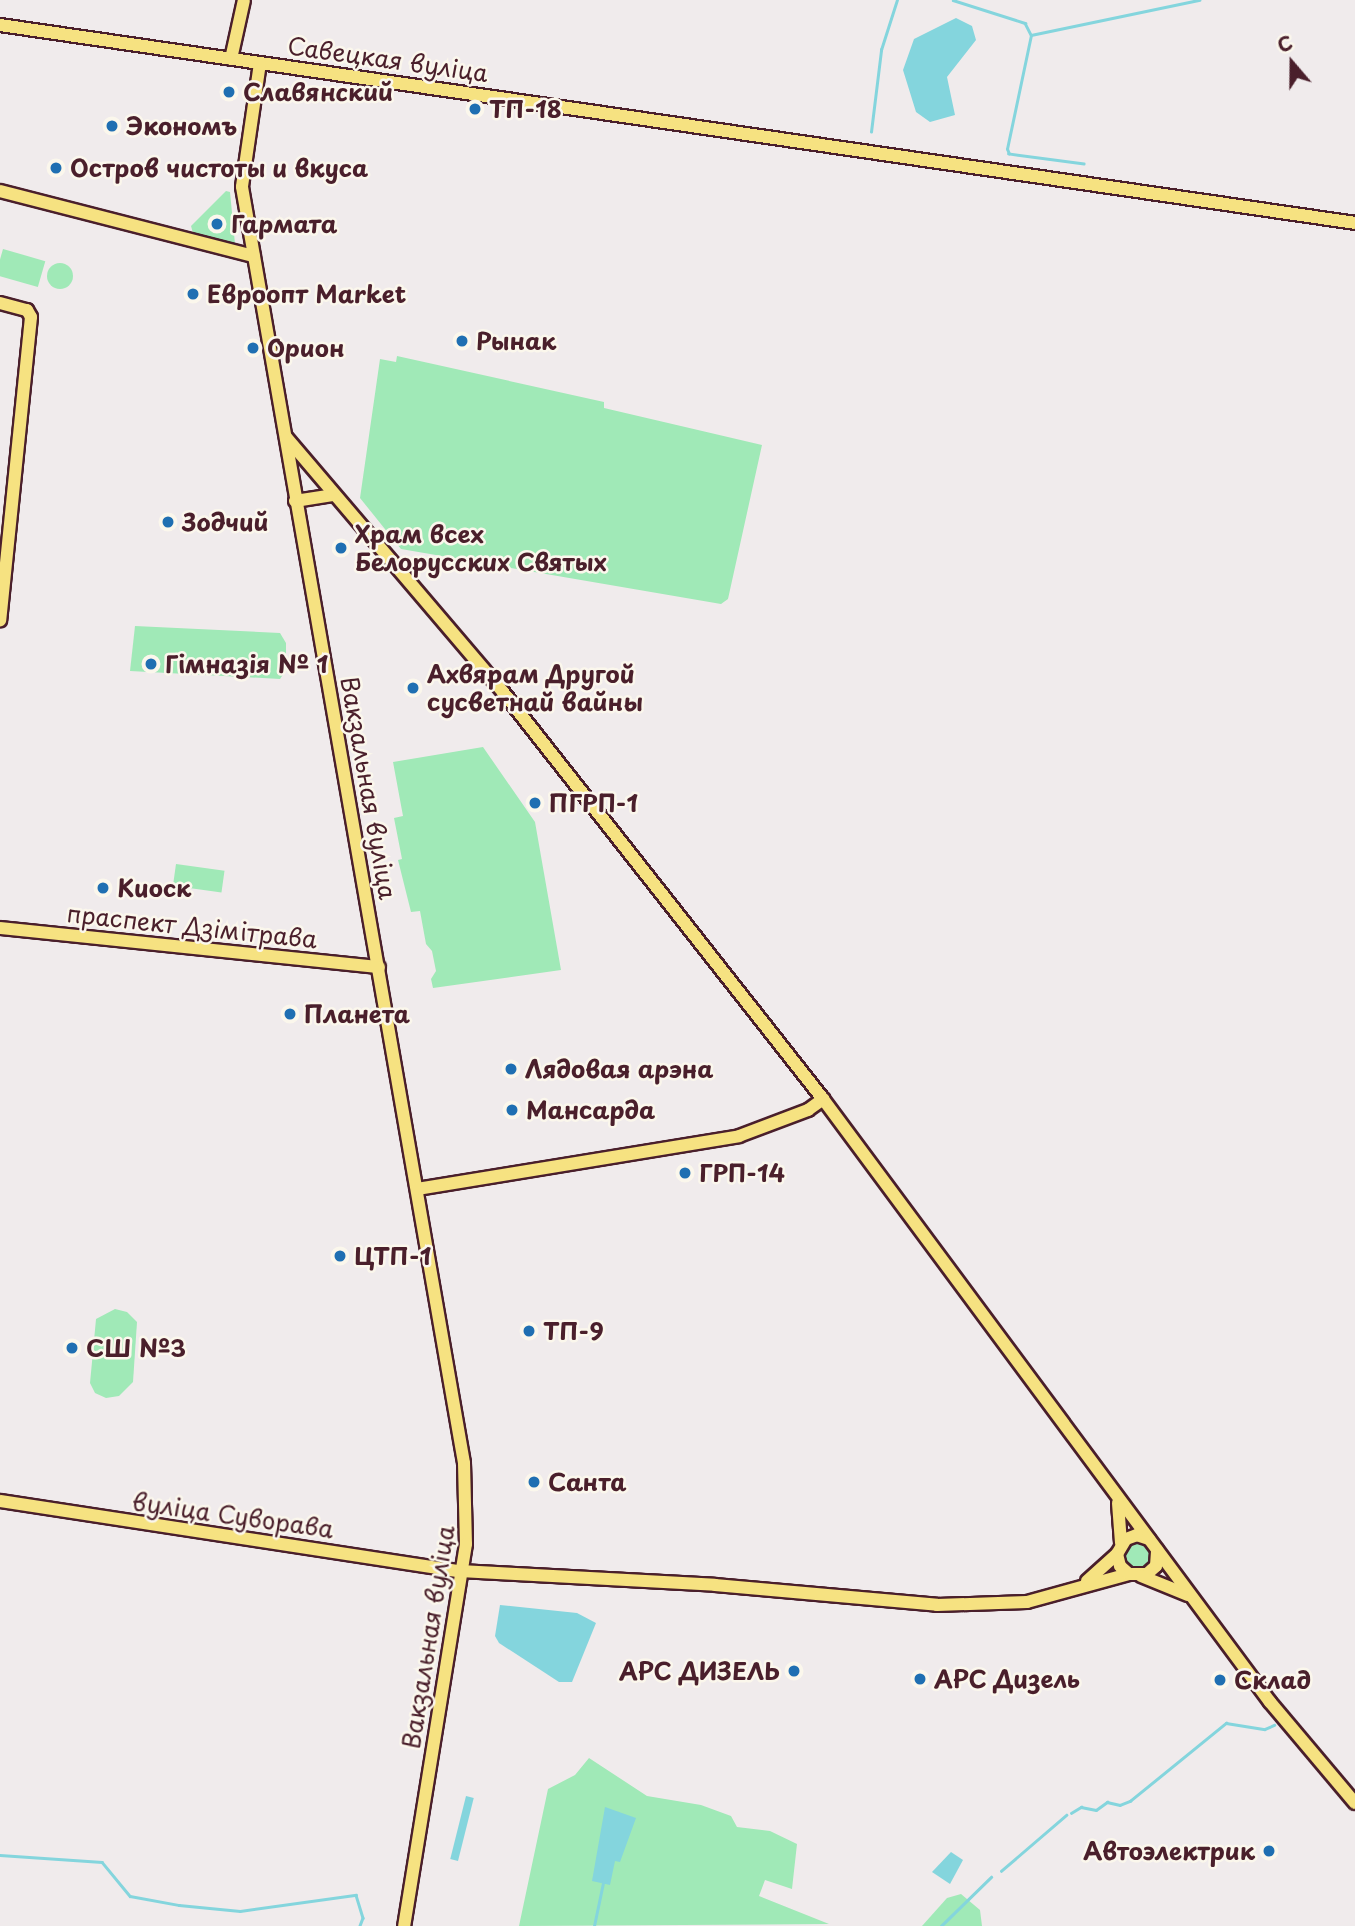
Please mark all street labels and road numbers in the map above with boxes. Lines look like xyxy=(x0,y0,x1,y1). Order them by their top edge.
street label: Савецкая вуліца xyxy=(286,31,490,87)
street label: Вакзальная вуліца xyxy=(335,674,403,902)
street label: праспект Дзімітрава xyxy=(65,898,319,954)
street label: вуліца Суворава xyxy=(130,1487,336,1543)
street label: Вакзальная вуліца xyxy=(396,1523,460,1751)

